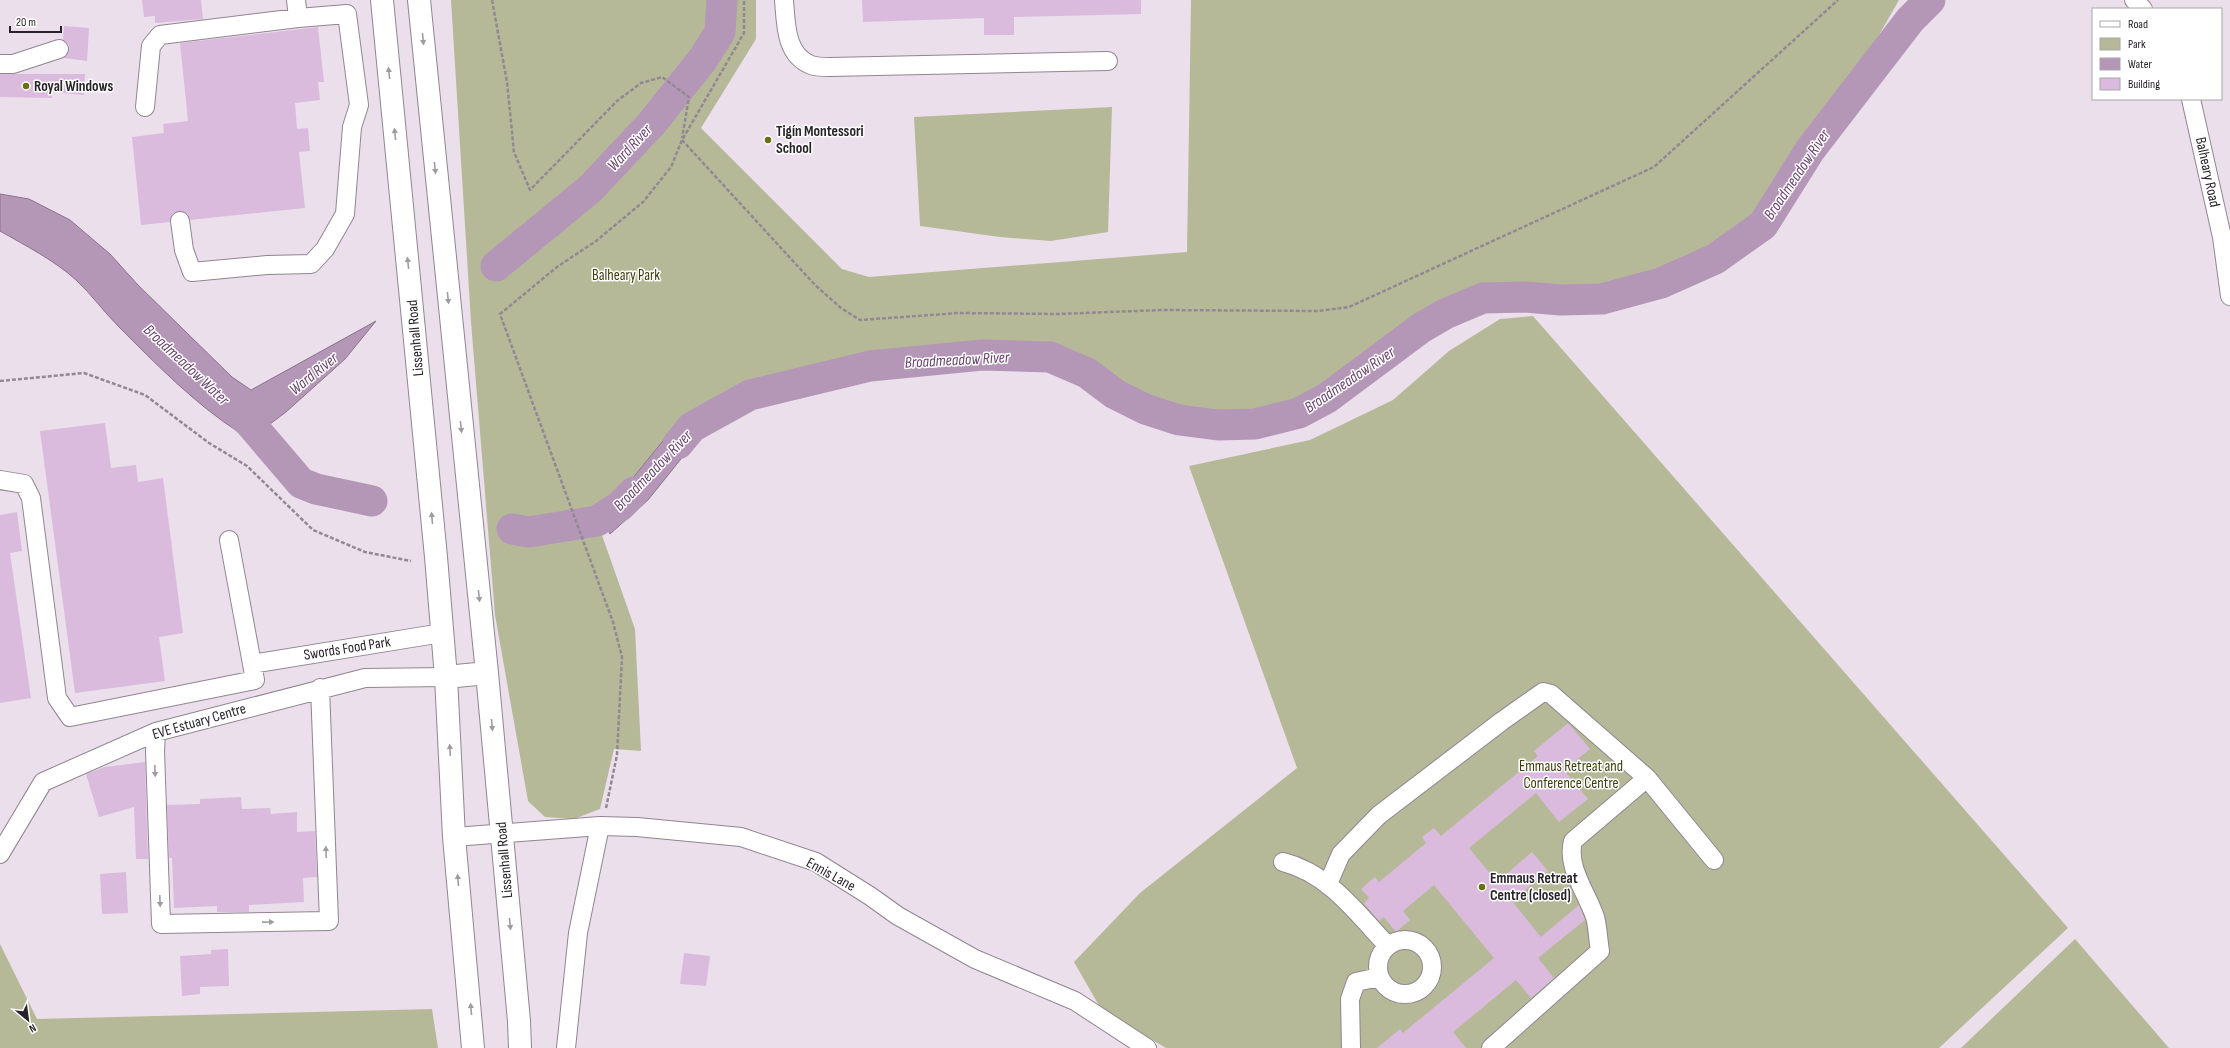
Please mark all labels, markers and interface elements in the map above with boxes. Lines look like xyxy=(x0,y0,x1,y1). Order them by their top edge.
scale bar xyxy=(10,8,61,34)
legend xyxy=(2092,8,2222,100)
text: 20 m xyxy=(16,15,36,30)
text: Road xyxy=(2128,17,2148,32)
one-way arrow xyxy=(420,33,426,45)
text: Park xyxy=(2128,37,2146,52)
text: Water xyxy=(2128,57,2152,72)
one-way arrow xyxy=(386,67,392,79)
place label: Royal Windows xyxy=(34,77,113,96)
text: Building xyxy=(2128,77,2160,92)
marker: Royal Windows xyxy=(21,81,31,91)
water label: Ward River xyxy=(604,121,657,175)
place label: Tigín Montessori School xyxy=(776,122,864,158)
water label: Broadmeadow River xyxy=(1760,126,1835,224)
one-way arrow xyxy=(392,128,398,140)
marker: Tigín Montessori School xyxy=(763,135,773,145)
street label: Balheary Road xyxy=(2191,135,2224,209)
one-way arrow xyxy=(432,162,438,174)
one-way arrow xyxy=(404,257,411,269)
park label: Balheary Park xyxy=(592,266,660,285)
one-way arrow xyxy=(445,292,452,304)
street label: Lissenhall Road xyxy=(403,299,428,377)
water label: Broadmeadow Water xyxy=(139,321,233,410)
water label: Broadmeadow River xyxy=(1301,343,1399,417)
water label: Broadmeadow River xyxy=(904,348,1010,373)
water label: Ward River xyxy=(286,349,342,399)
one-way arrow xyxy=(458,421,465,433)
water label: Broadmeadow River xyxy=(610,426,697,515)
one-way arrow xyxy=(429,512,435,524)
one-way arrow xyxy=(476,589,482,602)
street label: Swords Food Park xyxy=(302,632,392,665)
street label: EVE Estuary Centre xyxy=(150,699,248,744)
one-way arrow xyxy=(488,719,495,731)
one-way arrow xyxy=(446,744,453,756)
park label: Emmaus Retreat and Conference Centre xyxy=(1519,757,1623,793)
one-way arrow xyxy=(152,765,159,777)
street label: Lissenhall Road xyxy=(492,821,517,899)
one-way arrow xyxy=(323,845,329,858)
street label: Ennis Lane xyxy=(803,853,859,896)
place label: Emmaus Retreat Centre (closed) xyxy=(1490,869,1578,905)
one-way arrow xyxy=(455,874,462,886)
marker: Emmaus Retreat Centre (closed) xyxy=(1477,882,1487,892)
one-way arrow xyxy=(157,895,163,908)
one-way arrow xyxy=(506,918,513,930)
one-way arrow xyxy=(262,919,275,925)
north arrow xyxy=(8,1000,48,1040)
one-way arrow xyxy=(467,1003,474,1015)
text: N xyxy=(27,1021,38,1035)

